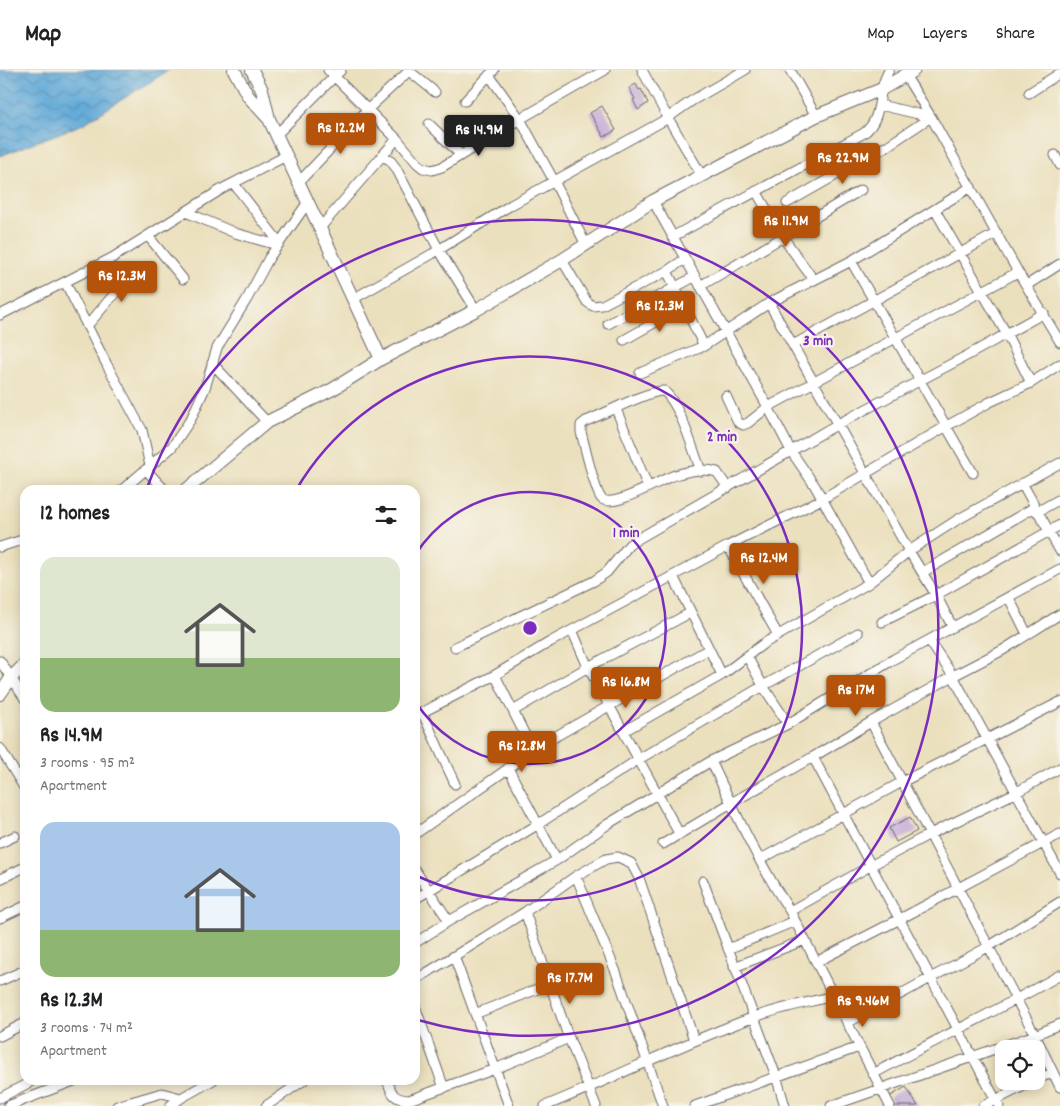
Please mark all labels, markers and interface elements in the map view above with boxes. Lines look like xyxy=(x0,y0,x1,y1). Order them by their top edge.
text: Map xyxy=(25,18,61,52)
text: Map xyxy=(867,22,894,47)
text: Layers xyxy=(922,22,968,47)
text: Share xyxy=(996,22,1035,47)
pin: Rs 12.2M xyxy=(289,112,393,155)
pin: Rs 14.9M xyxy=(427,114,531,157)
text: Rs 12.2M xyxy=(317,117,365,140)
text: Rs 14.9M xyxy=(455,119,503,142)
pin: Rs 22.9M xyxy=(791,142,895,185)
text: Rs 22.9M xyxy=(817,147,869,170)
pin: Rs 11.9M xyxy=(734,206,838,248)
text: Rs 11.9M xyxy=(764,210,808,233)
pin: Rs 12.3M xyxy=(70,260,174,303)
text: Rs 12.3M xyxy=(98,265,146,288)
pin: Rs 12.3M xyxy=(608,290,712,333)
text: Rs 12.3M xyxy=(636,295,684,318)
text: 3 min xyxy=(803,331,833,353)
text: 2 min xyxy=(707,427,737,449)
text: 12 homes xyxy=(40,500,110,530)
icon: filters xyxy=(372,501,400,529)
text: 1 min xyxy=(613,523,639,545)
pin: Rs 12.4M xyxy=(712,542,816,585)
text: Rs 12.4M xyxy=(740,547,788,570)
icon: home xyxy=(175,590,265,680)
centre of rings xyxy=(521,619,539,637)
pin: Rs 16.8M xyxy=(574,666,678,709)
text: Rs 16.8M xyxy=(602,671,650,694)
pin: Rs 17M xyxy=(815,674,897,717)
text: Rs 17M xyxy=(837,679,875,702)
text: Rs 14.9M xyxy=(40,722,103,752)
pin: Rs 12.8M xyxy=(470,730,574,773)
text: Rs 12.8M xyxy=(498,735,546,758)
text: 3 rooms · 95 m² xyxy=(40,752,135,775)
text: Apartment xyxy=(40,775,107,798)
icon: home xyxy=(175,855,265,945)
pin: Rs 17.7M xyxy=(518,962,622,1005)
text: Rs 17.7M xyxy=(547,967,593,990)
pin: Rs 9.46M xyxy=(811,986,915,1028)
text: Rs 12.3M xyxy=(40,987,103,1017)
text: Rs 9.46M xyxy=(837,990,889,1013)
text: 3 rooms · 74 m² xyxy=(40,1017,133,1040)
text: Apartment xyxy=(40,1040,107,1063)
map controls xyxy=(995,1040,1045,1090)
button: locate xyxy=(995,1040,1045,1090)

